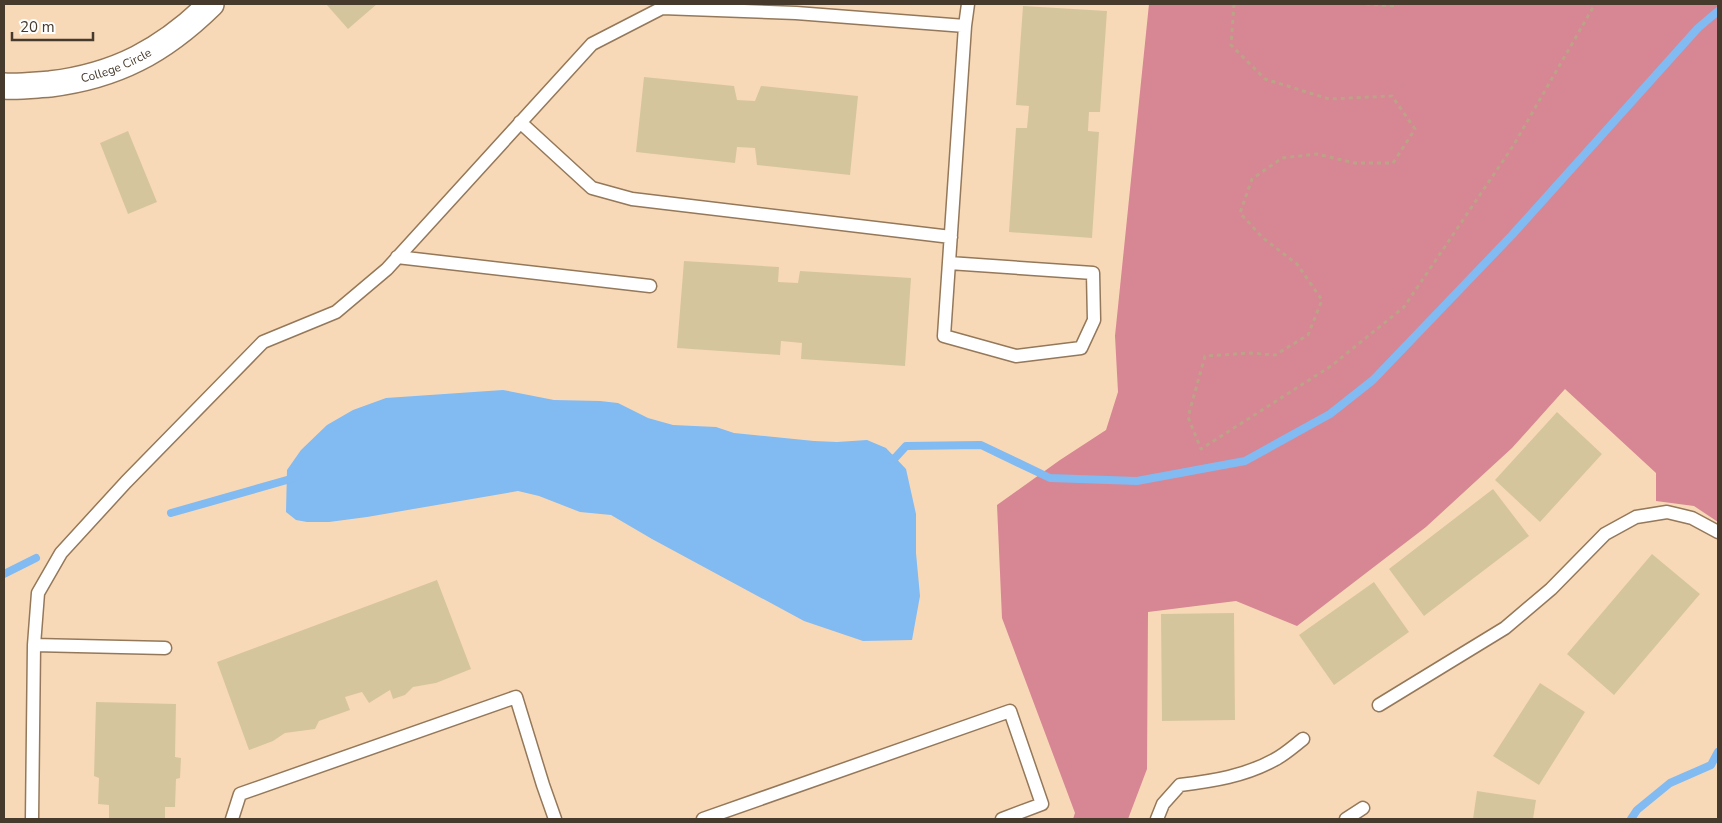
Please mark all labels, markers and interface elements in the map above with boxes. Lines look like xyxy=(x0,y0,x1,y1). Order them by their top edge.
scale bar xyxy=(12,10,94,42)
text: 20 m xyxy=(20,17,55,37)
street label: College Circle xyxy=(79,44,154,86)

